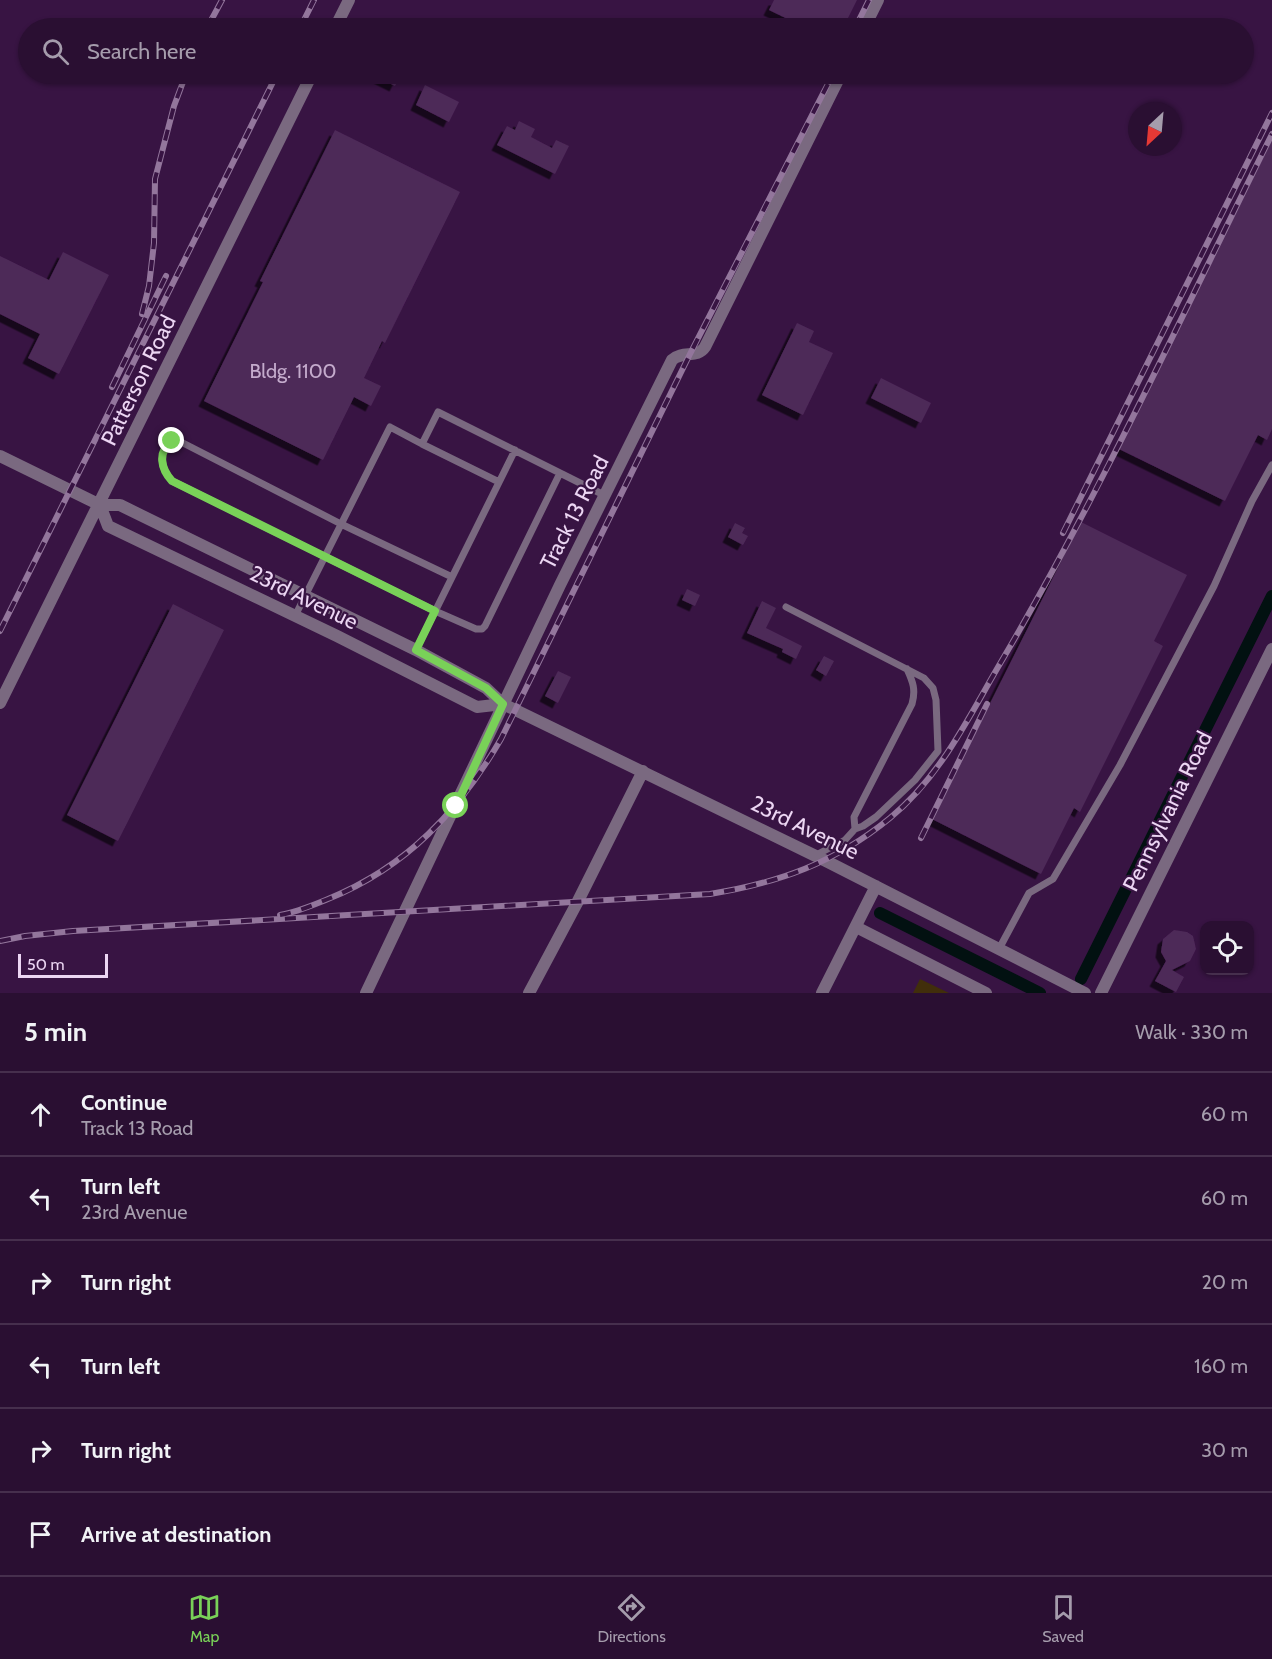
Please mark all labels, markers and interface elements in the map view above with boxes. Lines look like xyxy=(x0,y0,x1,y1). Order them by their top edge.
search box xyxy=(18,18,1254,84)
icon: search xyxy=(39,35,72,68)
text: Search here xyxy=(87,38,196,65)
north arrow xyxy=(1128,102,1182,156)
street label: Patterson Road xyxy=(95,311,182,450)
house number: Bldg. 1100 xyxy=(249,359,337,383)
route end xyxy=(158,427,184,453)
street label: Track 13 Road xyxy=(534,451,615,573)
street label: 23rd Avenue xyxy=(245,560,362,635)
street label: Pennsylvania Road xyxy=(1117,727,1218,896)
street label: 23rd Avenue xyxy=(746,790,863,865)
route start xyxy=(442,792,468,818)
map controls xyxy=(1200,921,1254,975)
button: locate xyxy=(1200,921,1254,975)
scale bar xyxy=(18,951,108,978)
text: 50 m xyxy=(27,955,64,974)
text: 5 min xyxy=(24,1016,87,1048)
text: Walk · 330 m xyxy=(1135,1020,1248,1044)
text: Continue xyxy=(81,1089,167,1116)
icon: ahead xyxy=(24,1098,57,1131)
text: 60 m xyxy=(1201,1102,1248,1126)
text: Track 13 Road xyxy=(81,1116,193,1140)
text: Turn left xyxy=(81,1173,160,1200)
icon: left xyxy=(24,1182,57,1215)
text: 60 m xyxy=(1201,1186,1248,1210)
text: 23rd Avenue xyxy=(81,1200,187,1224)
icon: right xyxy=(24,1266,57,1299)
text: Turn right xyxy=(81,1269,171,1296)
text: 20 m xyxy=(1202,1270,1248,1294)
icon: left xyxy=(24,1350,57,1383)
text: Turn left xyxy=(81,1353,160,1380)
text: 160 m xyxy=(1194,1354,1248,1378)
icon: right xyxy=(24,1434,57,1467)
text: Turn right xyxy=(81,1437,171,1464)
text: 30 m xyxy=(1201,1438,1248,1462)
icon: arrive xyxy=(24,1518,57,1551)
text: Arrive at destination xyxy=(81,1521,271,1548)
tab: Map xyxy=(188,1591,221,1646)
tab: Directions xyxy=(598,1591,666,1646)
tab: Saved xyxy=(1042,1591,1084,1646)

